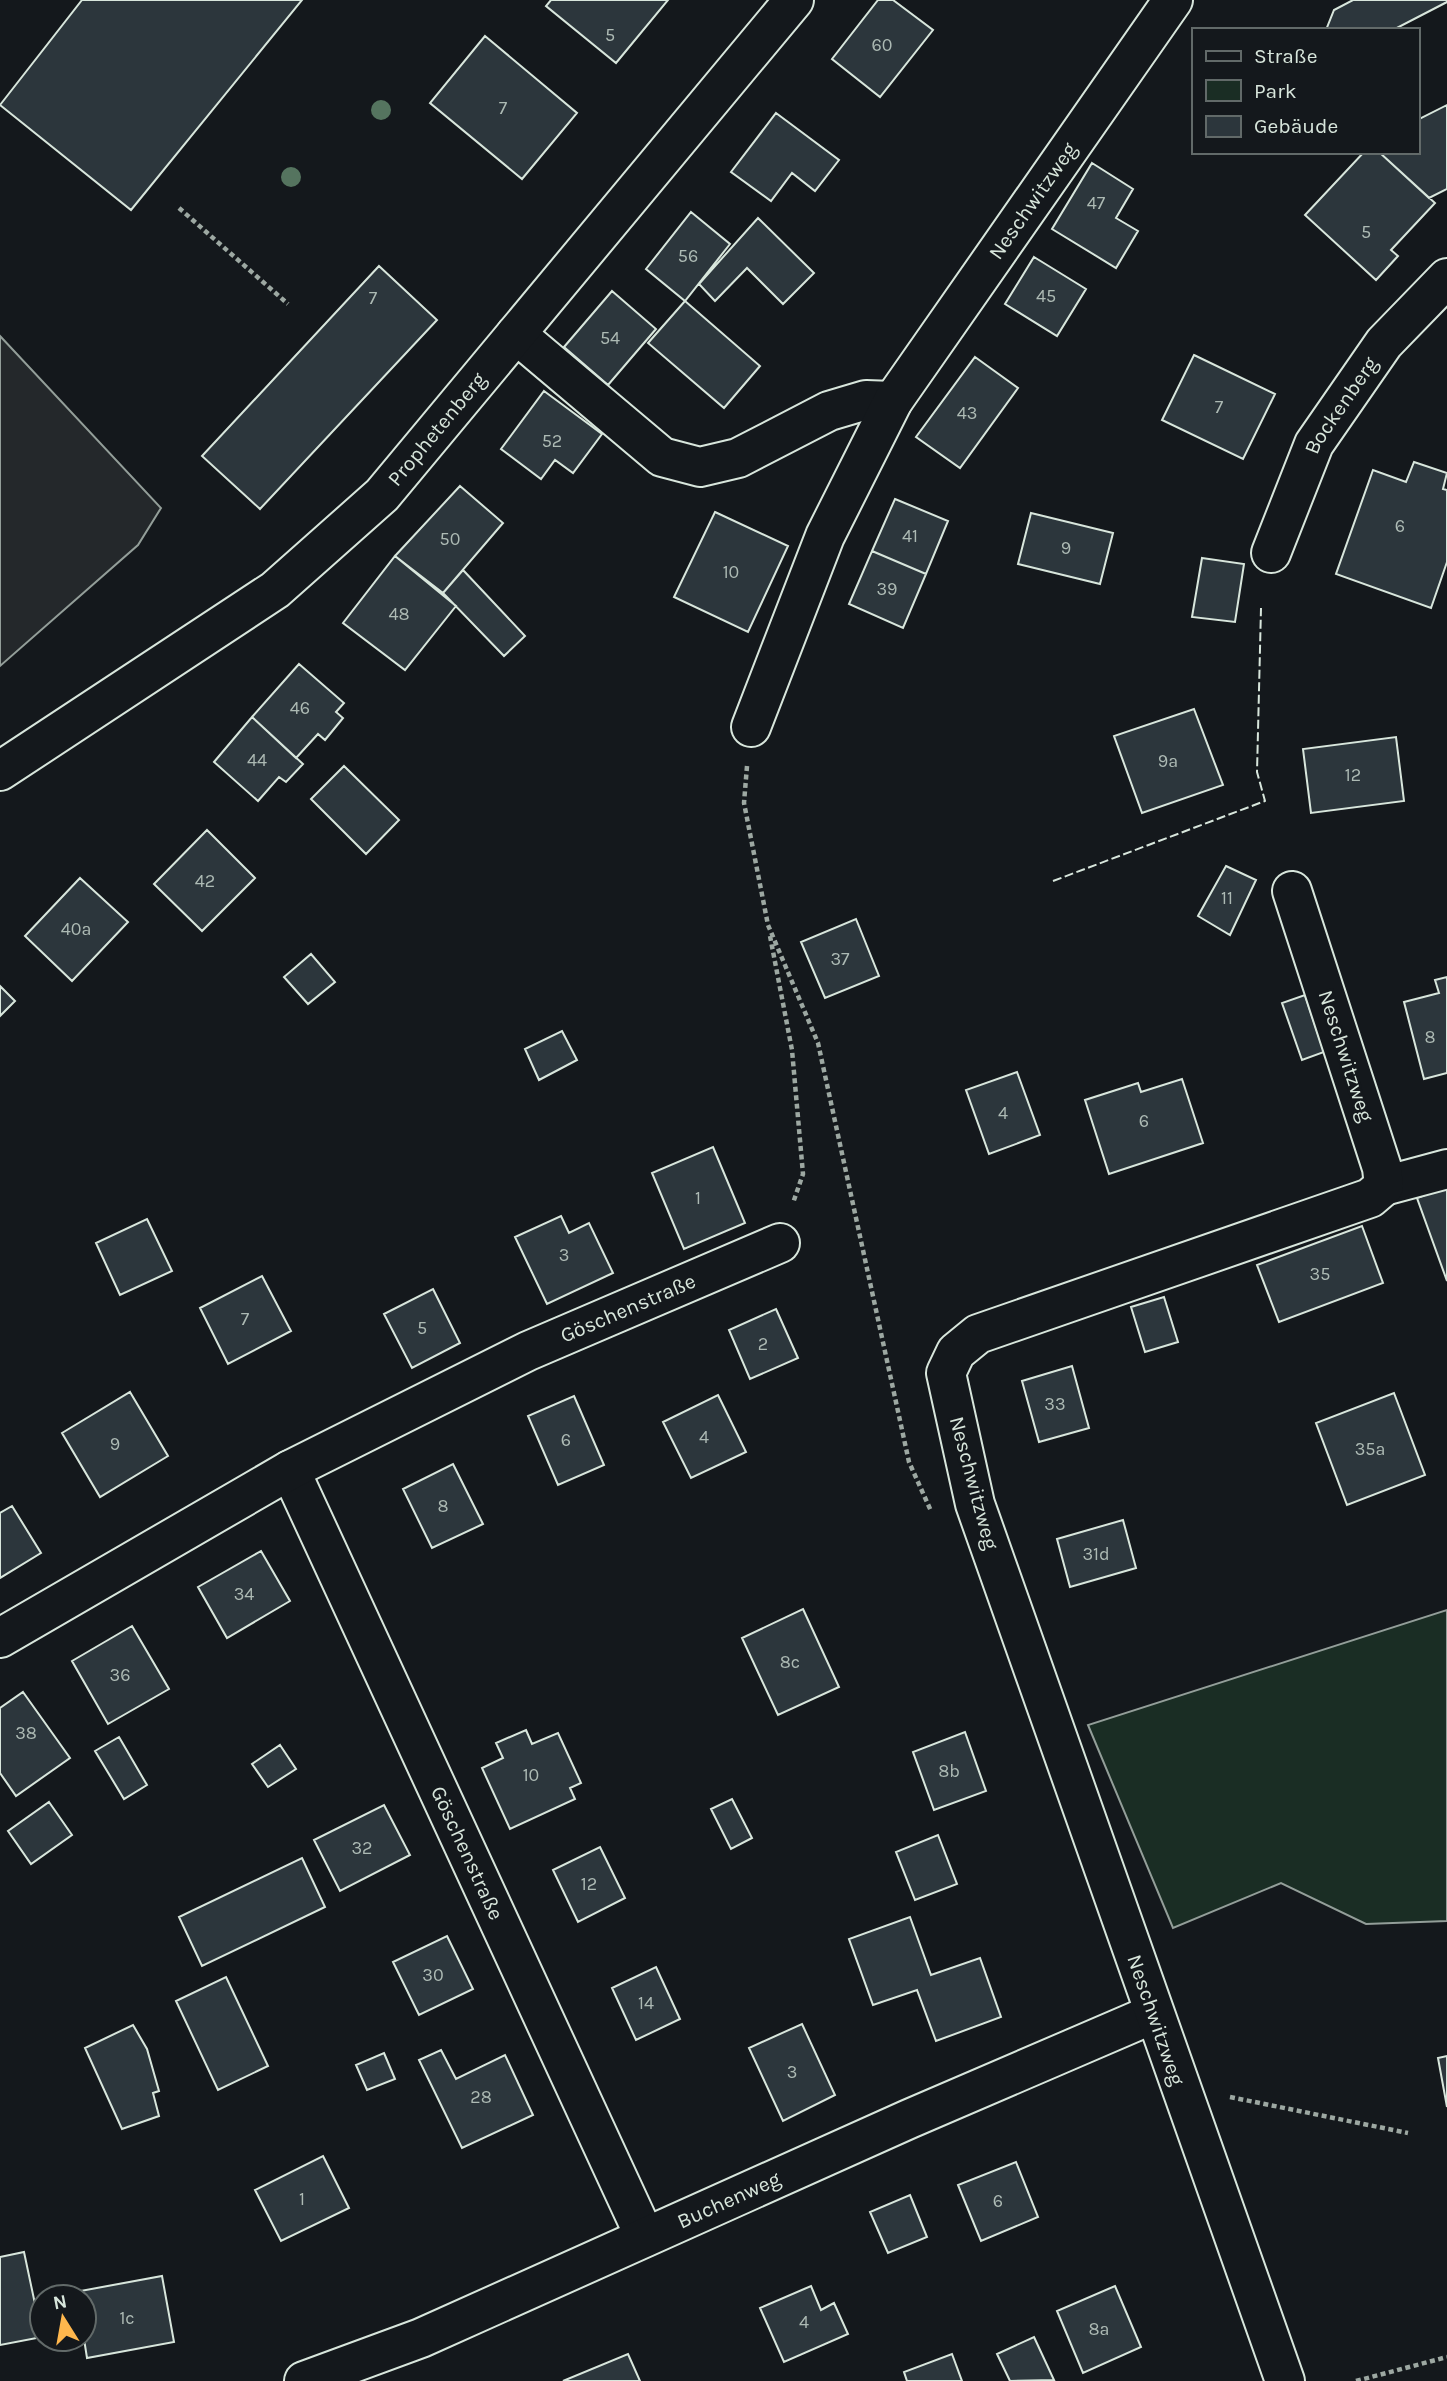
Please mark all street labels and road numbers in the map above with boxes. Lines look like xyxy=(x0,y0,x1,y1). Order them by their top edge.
street label: Neschwitzweg xyxy=(984,138,1082,264)
street label: Bockenberg xyxy=(1299,352,1383,457)
street label: Prophetenberg xyxy=(383,367,491,491)
street label: Neschwitzweg xyxy=(1313,987,1379,1125)
street label: Göschenstraße xyxy=(557,1269,699,1348)
street label: Neschwitzweg xyxy=(945,1414,1003,1552)
street label: Göschenstraße xyxy=(426,1782,509,1924)
street label: Neschwitzweg xyxy=(1122,1951,1190,2089)
street label: Buchenweg xyxy=(673,2166,784,2233)

